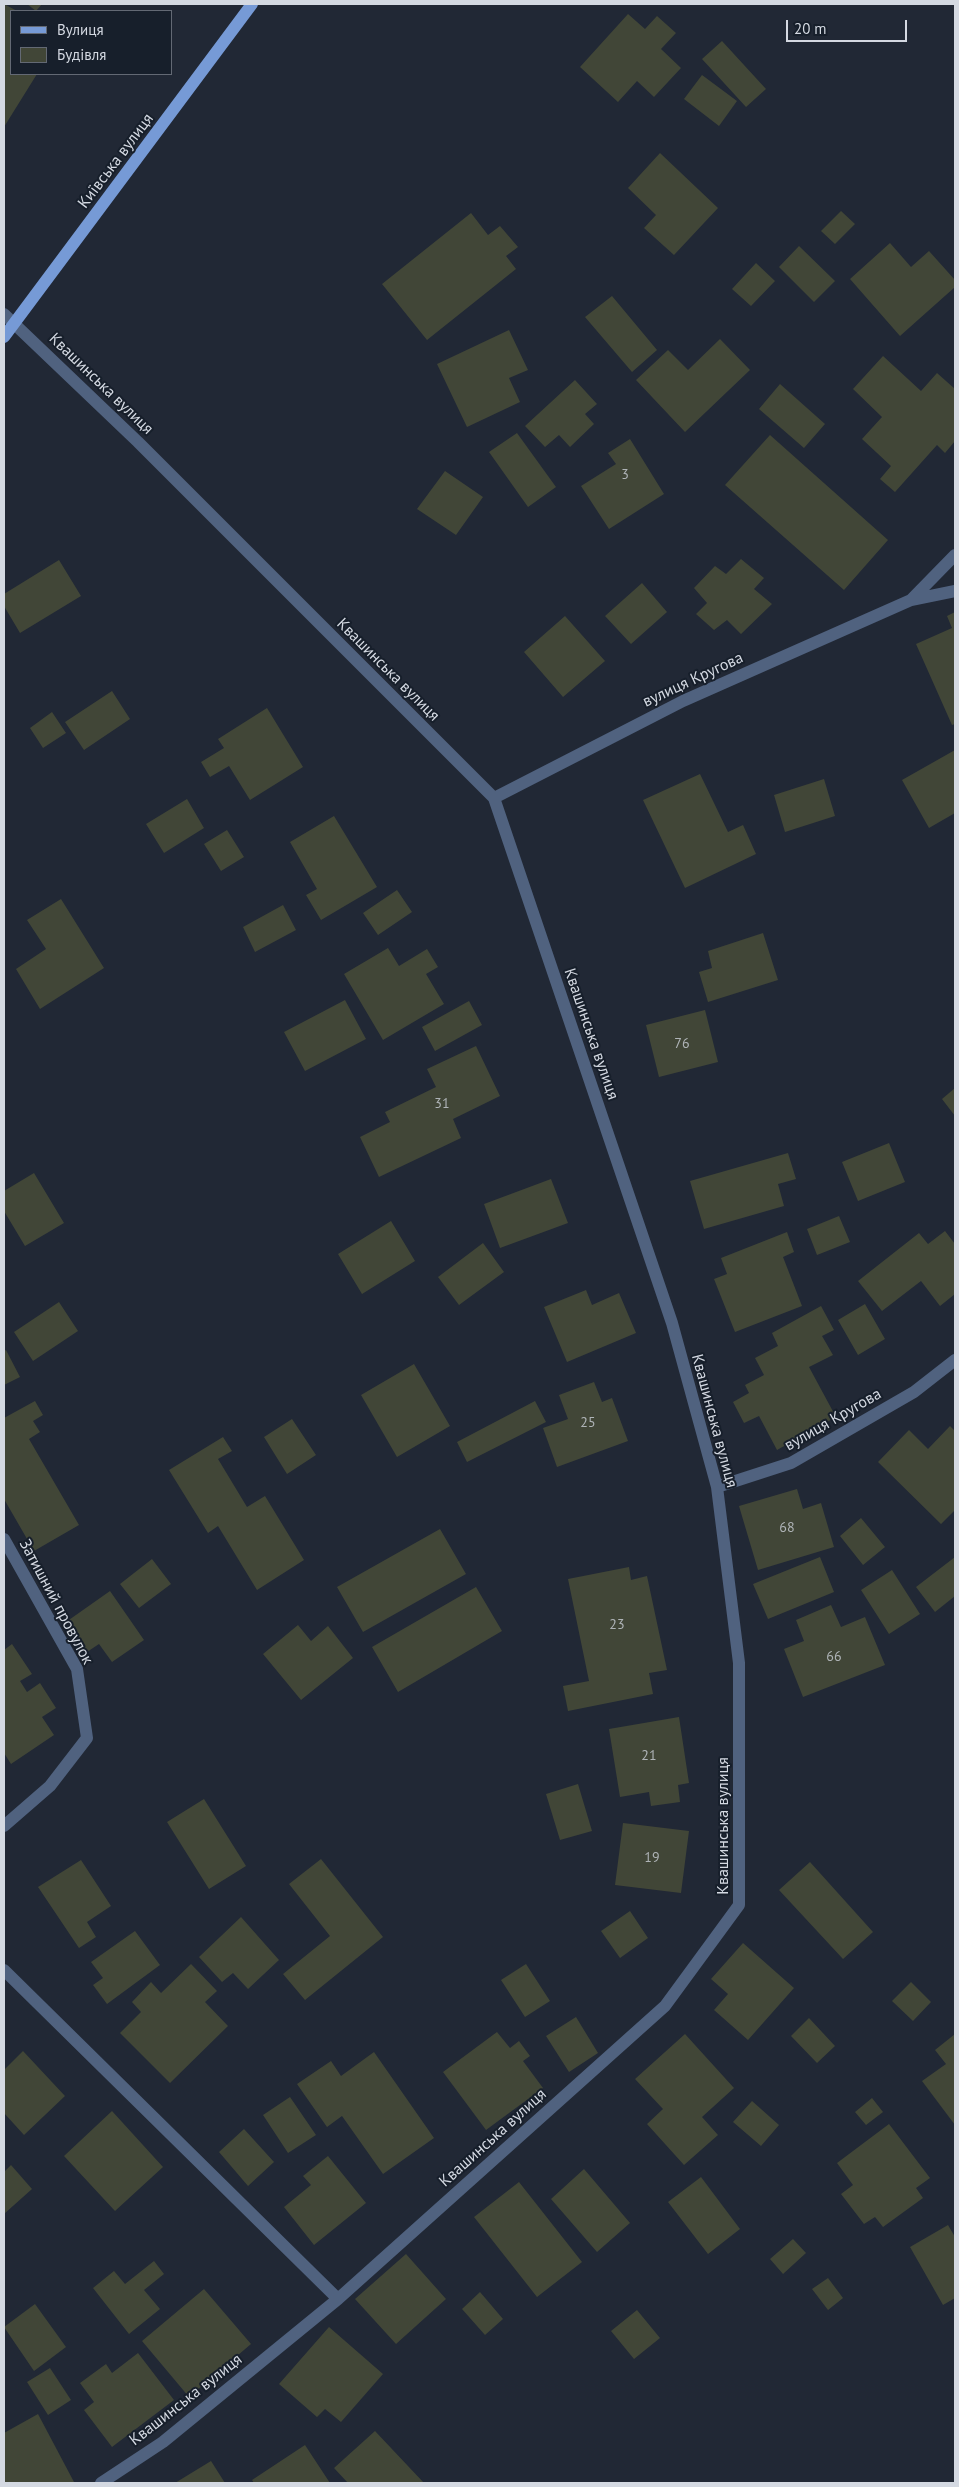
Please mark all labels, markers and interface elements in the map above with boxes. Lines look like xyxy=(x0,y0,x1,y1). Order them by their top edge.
legend xyxy=(10,10,172,75)
scale bar xyxy=(789,10,910,42)
text: 20 m xyxy=(794,19,827,38)
text: Вулиця xyxy=(57,20,104,39)
text: Будівля xyxy=(57,45,106,64)
street label: Київська вулиця xyxy=(74,110,158,212)
street label: Квашинська вулиця xyxy=(45,329,157,439)
house number: 3 xyxy=(621,467,629,483)
street label: Квашинська вулиця xyxy=(333,615,443,725)
street label: вулиця Кругова xyxy=(640,648,746,712)
street label: Квашинська вулиця xyxy=(560,966,622,1102)
house number: 76 xyxy=(674,1036,690,1052)
house number: 31 xyxy=(434,1096,450,1112)
street label: Квашинська вулиця xyxy=(687,1352,741,1490)
street label: вулиця Кругова xyxy=(781,1385,885,1455)
house number: 25 xyxy=(580,1415,596,1431)
house number: 68 xyxy=(779,1520,795,1536)
street label: Затишний провулок xyxy=(15,1536,97,1668)
house number: 23 xyxy=(609,1617,625,1633)
house number: 66 xyxy=(826,1649,842,1665)
house number: 21 xyxy=(641,1748,657,1764)
street label: Квашинська вулиця xyxy=(713,1757,733,1895)
house number: 19 xyxy=(644,1850,660,1866)
street label: Квашинська вулиця xyxy=(435,2085,551,2191)
street label: Квашинська вулиця xyxy=(126,2350,246,2450)

